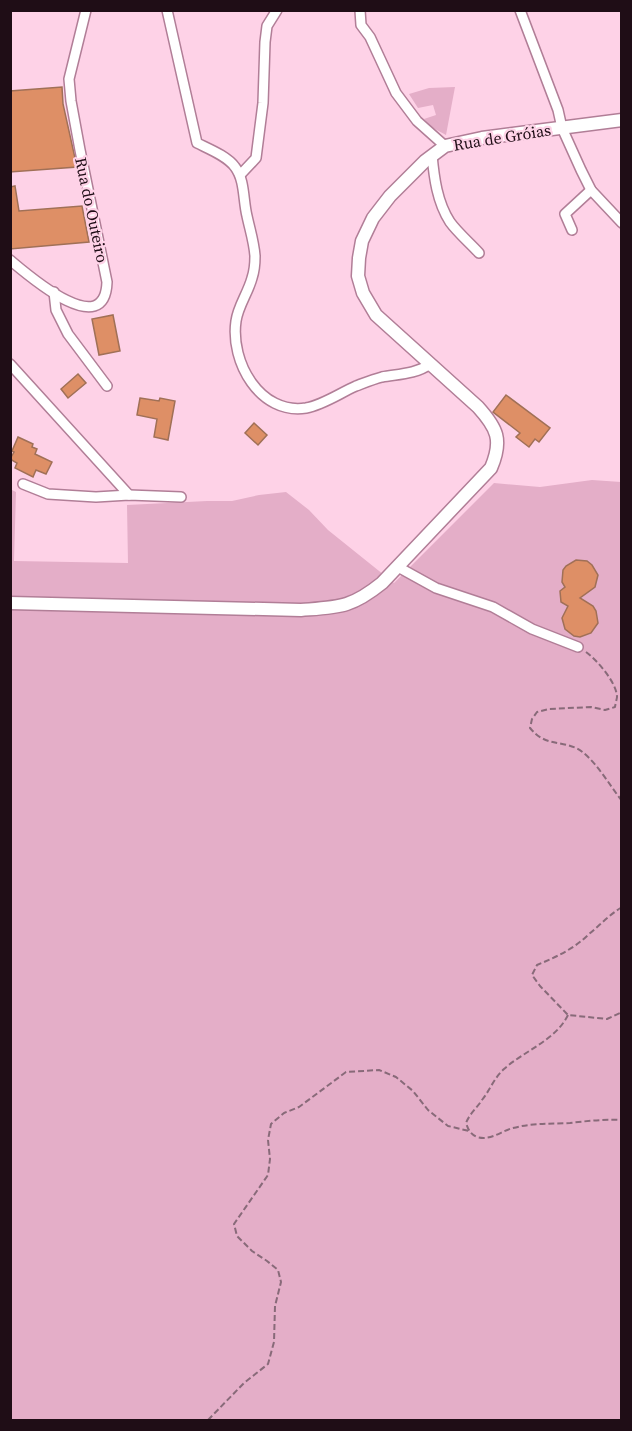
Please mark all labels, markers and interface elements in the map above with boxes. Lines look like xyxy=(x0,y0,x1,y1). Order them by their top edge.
street label: Rua de Gróias xyxy=(452,118,552,156)
street label: Rua do Outeiro xyxy=(70,155,114,265)

